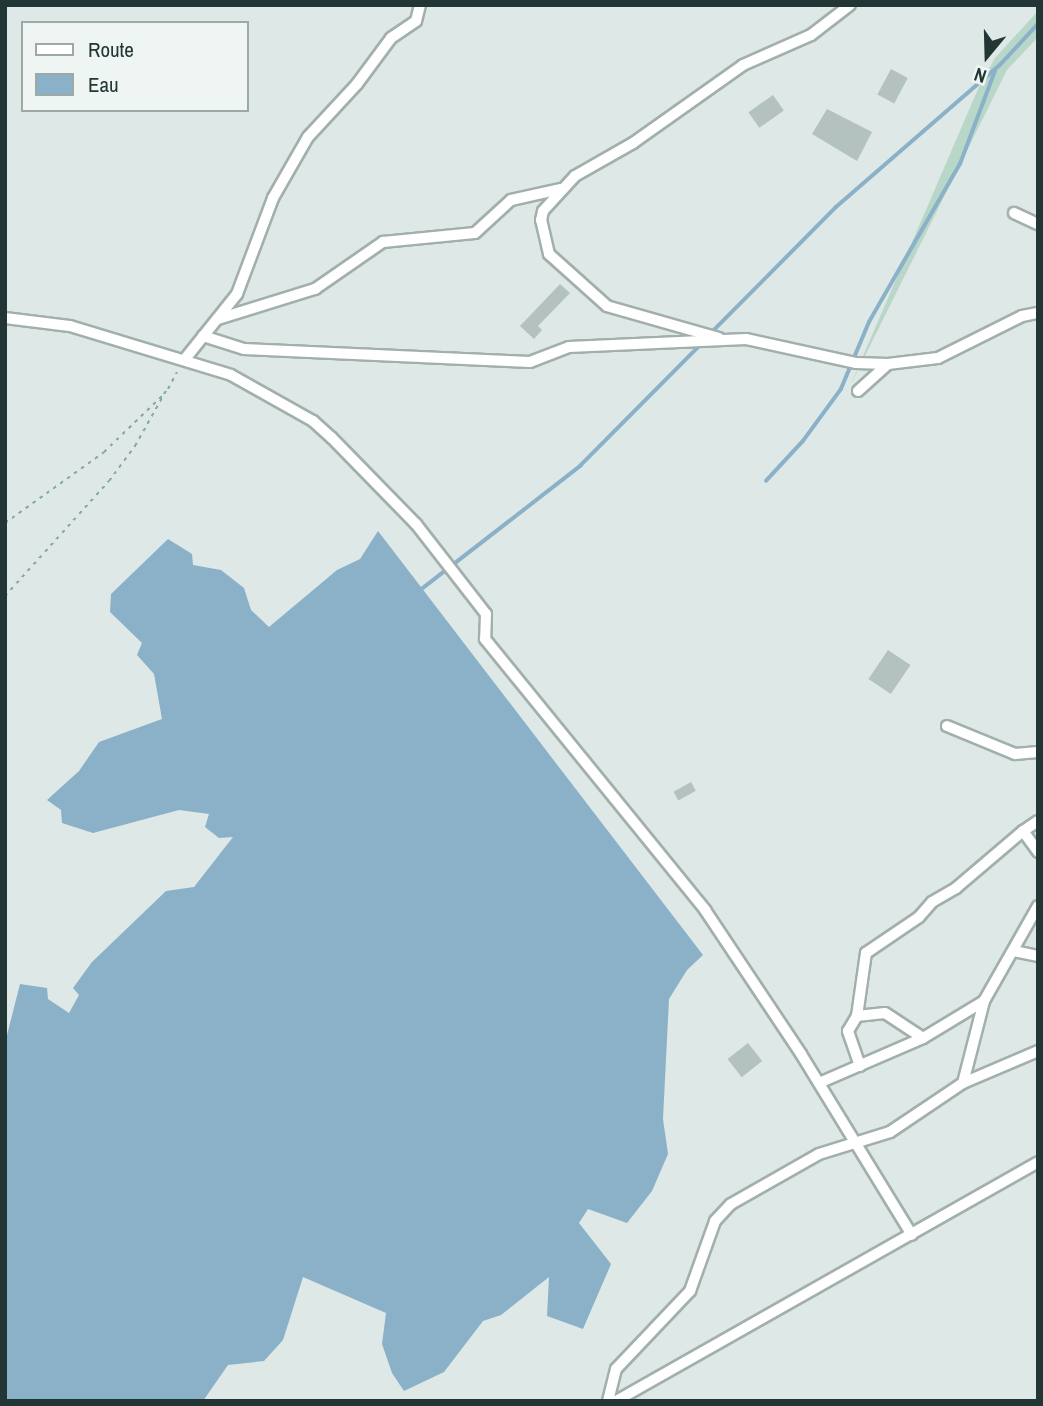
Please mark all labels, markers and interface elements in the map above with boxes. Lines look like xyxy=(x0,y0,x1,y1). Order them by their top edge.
legend xyxy=(21,21,248,112)
north arrow xyxy=(952,21,1022,91)
text: Route xyxy=(88,35,134,64)
text: N xyxy=(971,62,990,90)
text: Eau xyxy=(88,70,119,99)

